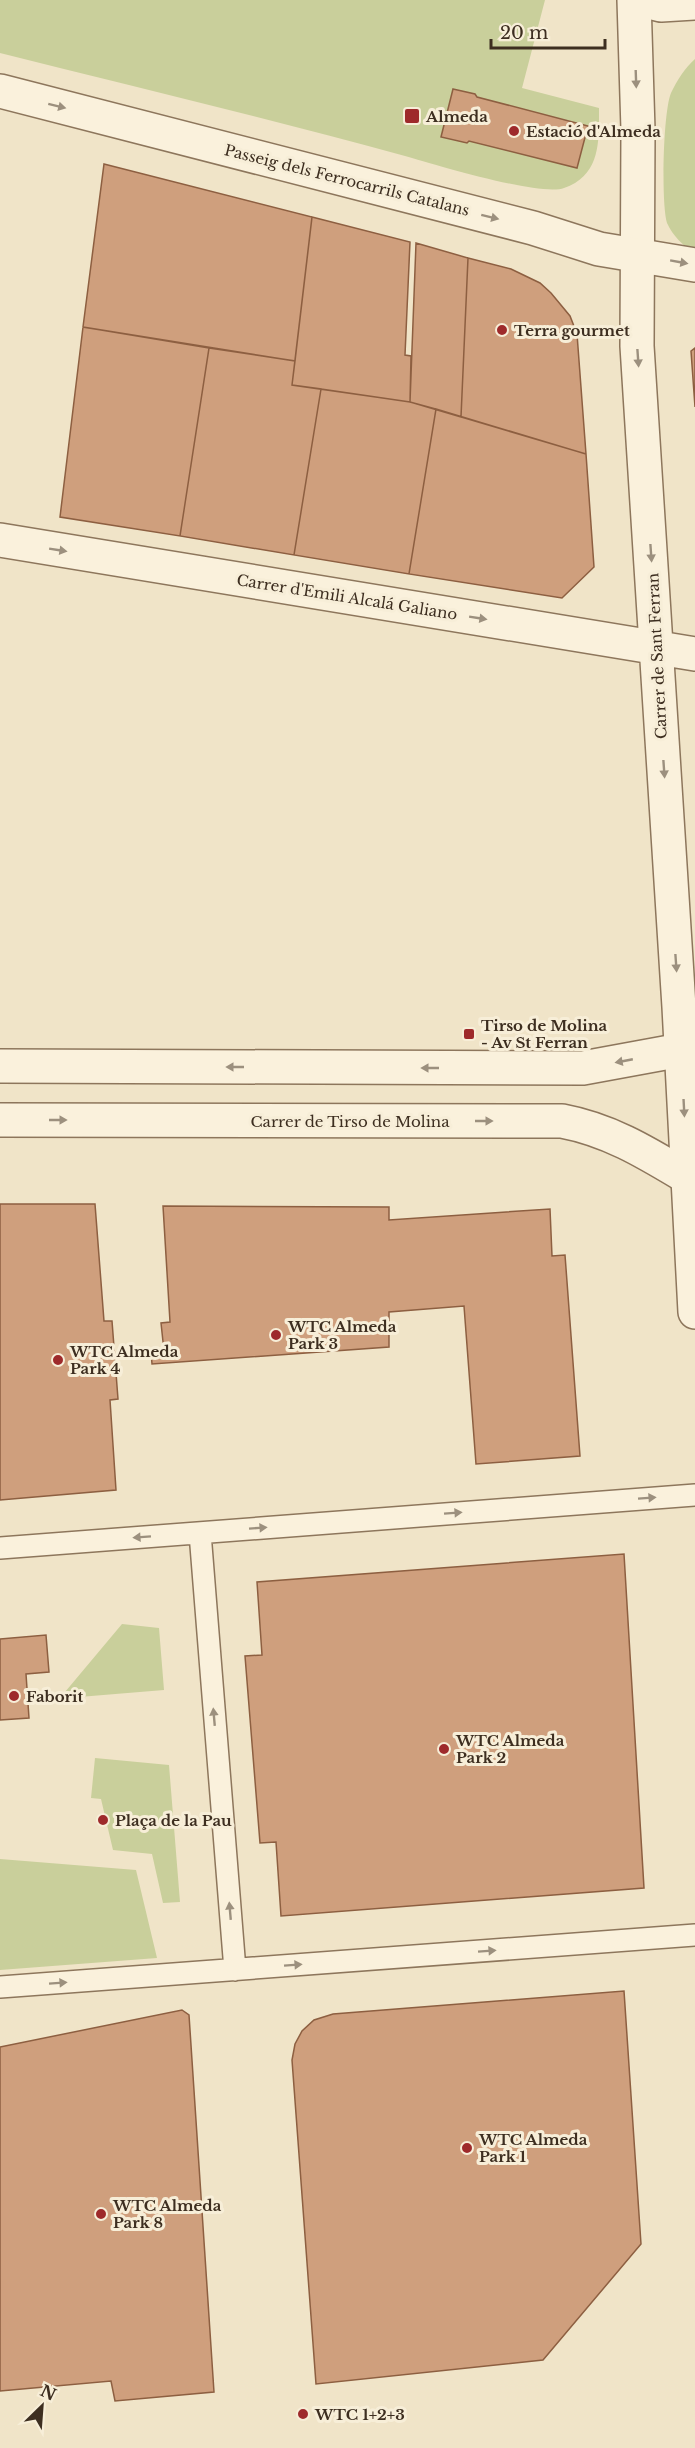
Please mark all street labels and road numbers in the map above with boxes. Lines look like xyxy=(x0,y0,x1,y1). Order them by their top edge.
street label: Passeig dels Ferrocarrils Catalans xyxy=(222,140,472,220)
street label: Carrer d'Emili Alcalá Galiano xyxy=(235,570,459,624)
street label: Carrer de Sant Ferran xyxy=(643,572,671,740)
street label: Carrer de Tirso de Molina xyxy=(251,1112,450,1131)

